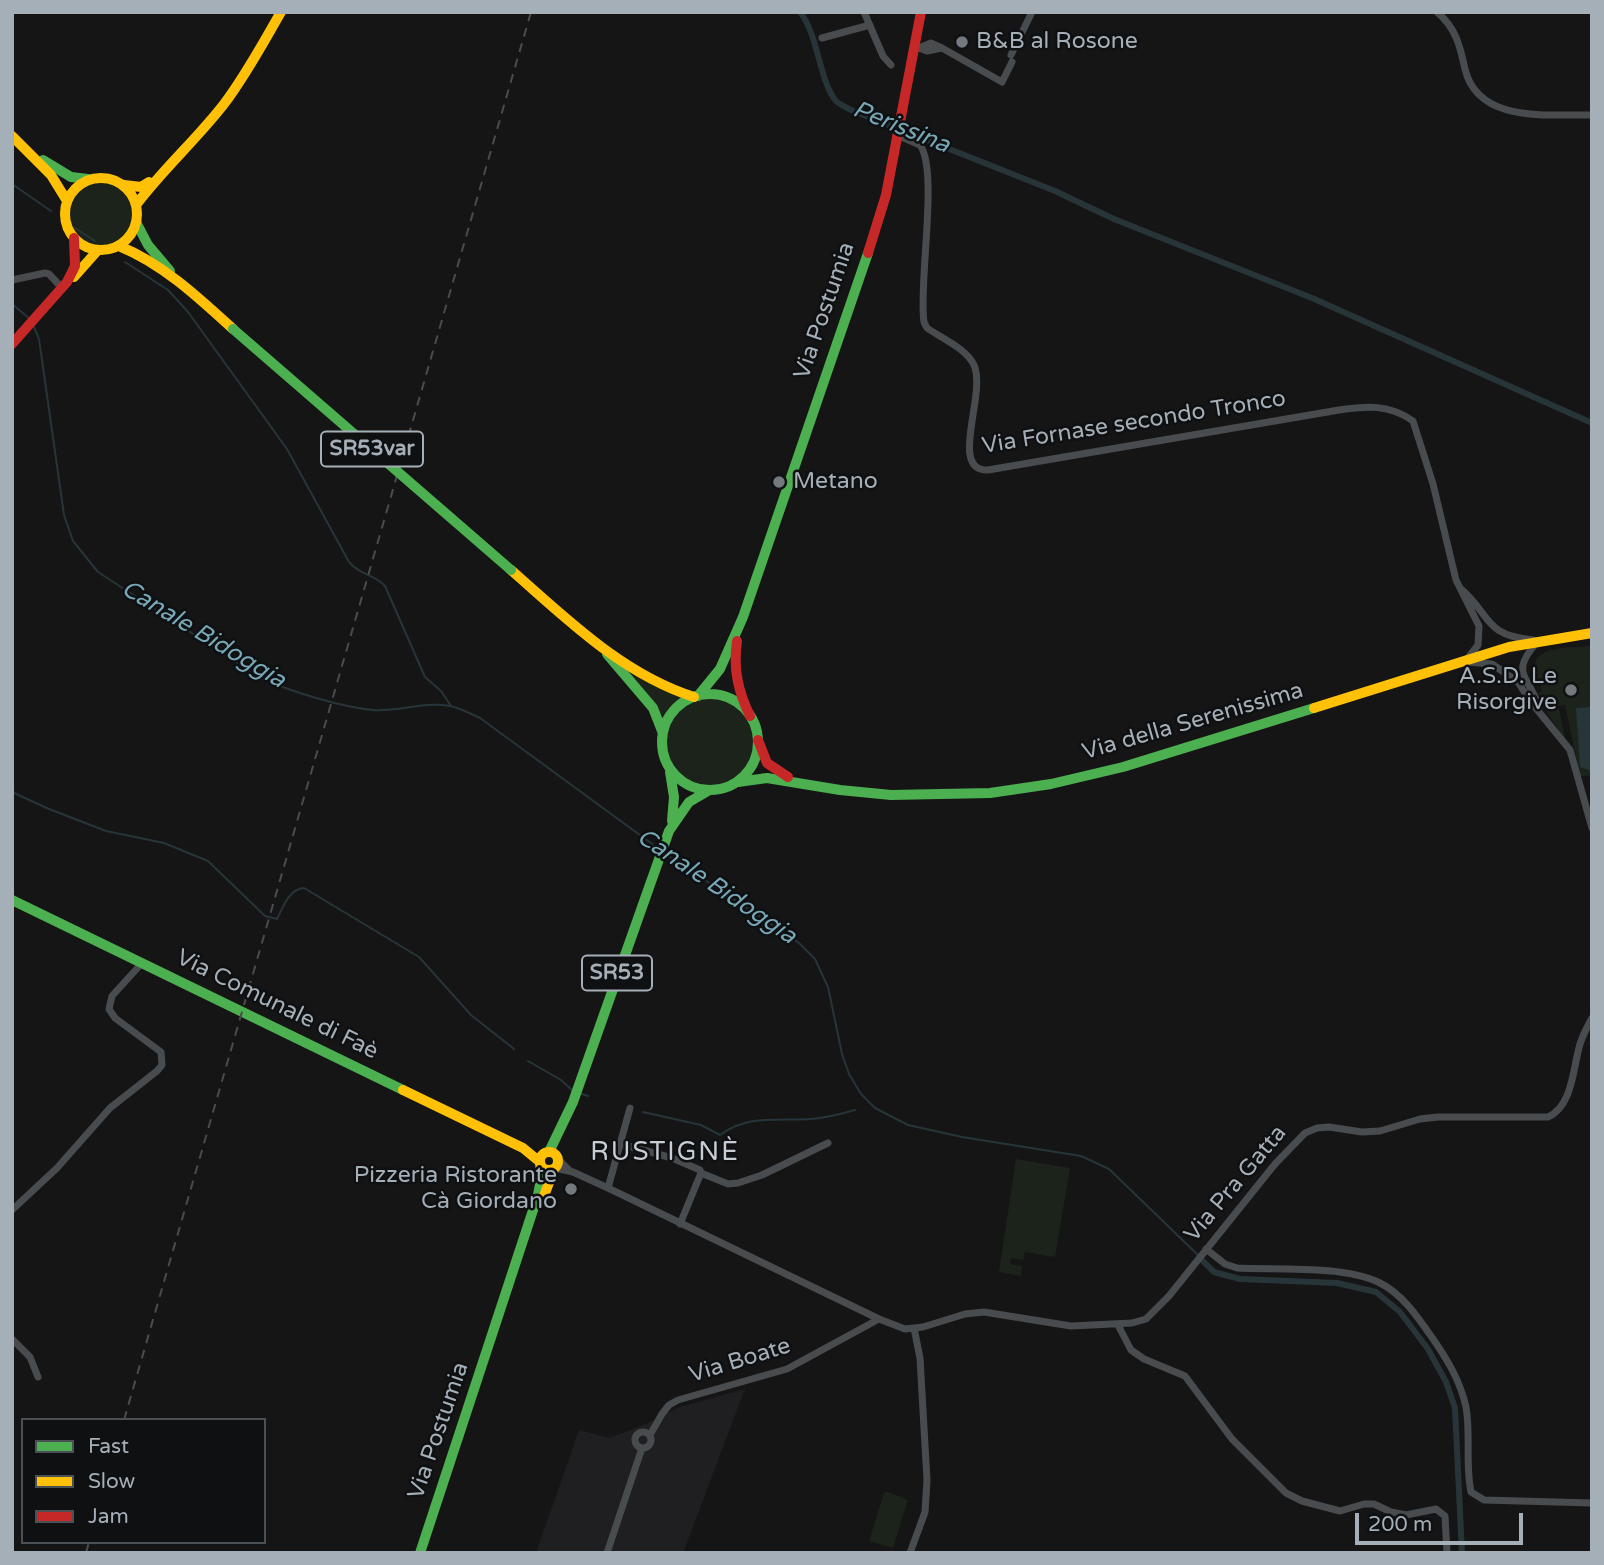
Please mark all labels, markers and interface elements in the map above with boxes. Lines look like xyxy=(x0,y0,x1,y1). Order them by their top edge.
place label: B&B al Rosone xyxy=(976,28,1138,56)
marker: B&B al Rosone xyxy=(954,34,970,50)
water label: Perissina xyxy=(848,96,954,160)
street label: Via Postumia xyxy=(789,239,861,383)
street label: Via Fornase secondo Tronco xyxy=(980,385,1288,461)
road number: SR53var xyxy=(321,432,423,466)
place label: Metano xyxy=(793,468,878,496)
marker: Metano xyxy=(771,474,787,490)
water label: Canale Bidoggia xyxy=(116,575,290,695)
place label: A.S.D. Le Risorgive xyxy=(1456,663,1557,717)
street label: Via della Serenissima xyxy=(1079,677,1307,767)
marker: A.S.D. Le Risorgive xyxy=(1563,682,1579,698)
water label: Canale Bidoggia xyxy=(631,823,801,951)
street label: Via Comunale di Faè xyxy=(172,944,382,1066)
road number: SR53 xyxy=(582,956,652,990)
street label: Via Pra Gatta xyxy=(1179,1120,1293,1248)
district label: RUSTIGNÈ xyxy=(591,1137,739,1169)
place label: Pizzeria Ristorante Cà Giordano xyxy=(354,1162,557,1216)
marker: Pizzeria Ristorante Cà Giordano xyxy=(563,1181,579,1197)
street label: Via Boate xyxy=(686,1333,794,1389)
street label: Via Postumia xyxy=(403,1359,475,1503)
legend xyxy=(21,1418,266,1544)
text: Fast xyxy=(88,1434,129,1459)
text: Slow xyxy=(88,1469,135,1494)
scale bar xyxy=(1359,1498,1527,1542)
text: Jam xyxy=(88,1504,129,1529)
text: 200 m xyxy=(1368,1512,1432,1537)

